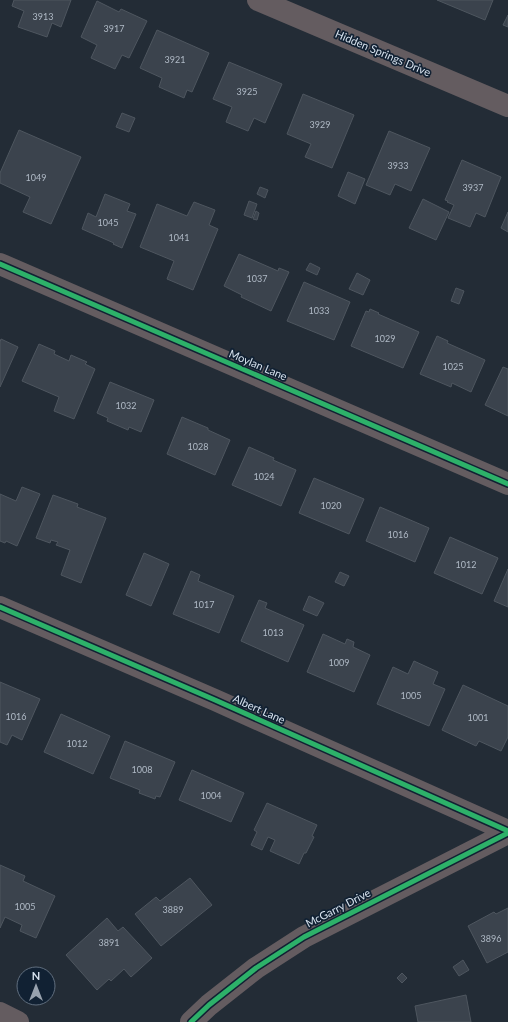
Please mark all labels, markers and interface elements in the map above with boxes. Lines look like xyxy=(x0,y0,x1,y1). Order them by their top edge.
house number: 3913 xyxy=(33,11,53,22)
house number: 3917 xyxy=(104,23,124,34)
street label: Hidden Springs Drive xyxy=(334,27,433,79)
house number: 3921 xyxy=(165,54,185,65)
house number: 3925 xyxy=(237,86,257,97)
house number: 3929 xyxy=(310,119,330,130)
house number: 3933 xyxy=(388,160,408,171)
house number: 1049 xyxy=(26,172,46,183)
house number: 3937 xyxy=(463,182,483,193)
house number: 1045 xyxy=(98,217,118,228)
house number: 1041 xyxy=(169,232,189,243)
house number: 1037 xyxy=(247,273,267,284)
house number: 1033 xyxy=(309,305,329,316)
house number: 1029 xyxy=(375,333,395,344)
street label: Moylan Lane xyxy=(227,346,289,383)
house number: 1025 xyxy=(443,361,463,372)
house number: 1032 xyxy=(116,400,136,411)
house number: 1028 xyxy=(188,441,208,452)
house number: 1024 xyxy=(254,471,274,482)
house number: 1020 xyxy=(321,500,341,511)
house number: 1016 xyxy=(388,529,408,540)
house number: 1012 xyxy=(456,559,476,570)
house number: 1017 xyxy=(194,599,214,610)
house number: 1013 xyxy=(263,627,283,638)
house number: 1009 xyxy=(329,657,349,668)
house number: 1005 xyxy=(401,690,421,701)
street label: Albert Lane xyxy=(231,691,288,726)
house number: 1016 xyxy=(6,711,26,722)
house number: 1001 xyxy=(468,712,488,723)
house number: 1012 xyxy=(67,738,87,749)
house number: 1008 xyxy=(132,764,152,775)
house number: 1004 xyxy=(201,790,221,801)
street label: McGarry Drive xyxy=(303,886,373,929)
house number: 1005 xyxy=(15,901,35,912)
house number: 3889 xyxy=(163,904,183,915)
house number: 3896 xyxy=(481,933,501,944)
house number: 3891 xyxy=(99,937,119,948)
north arrow xyxy=(16,966,56,1006)
text: N xyxy=(32,969,40,982)

